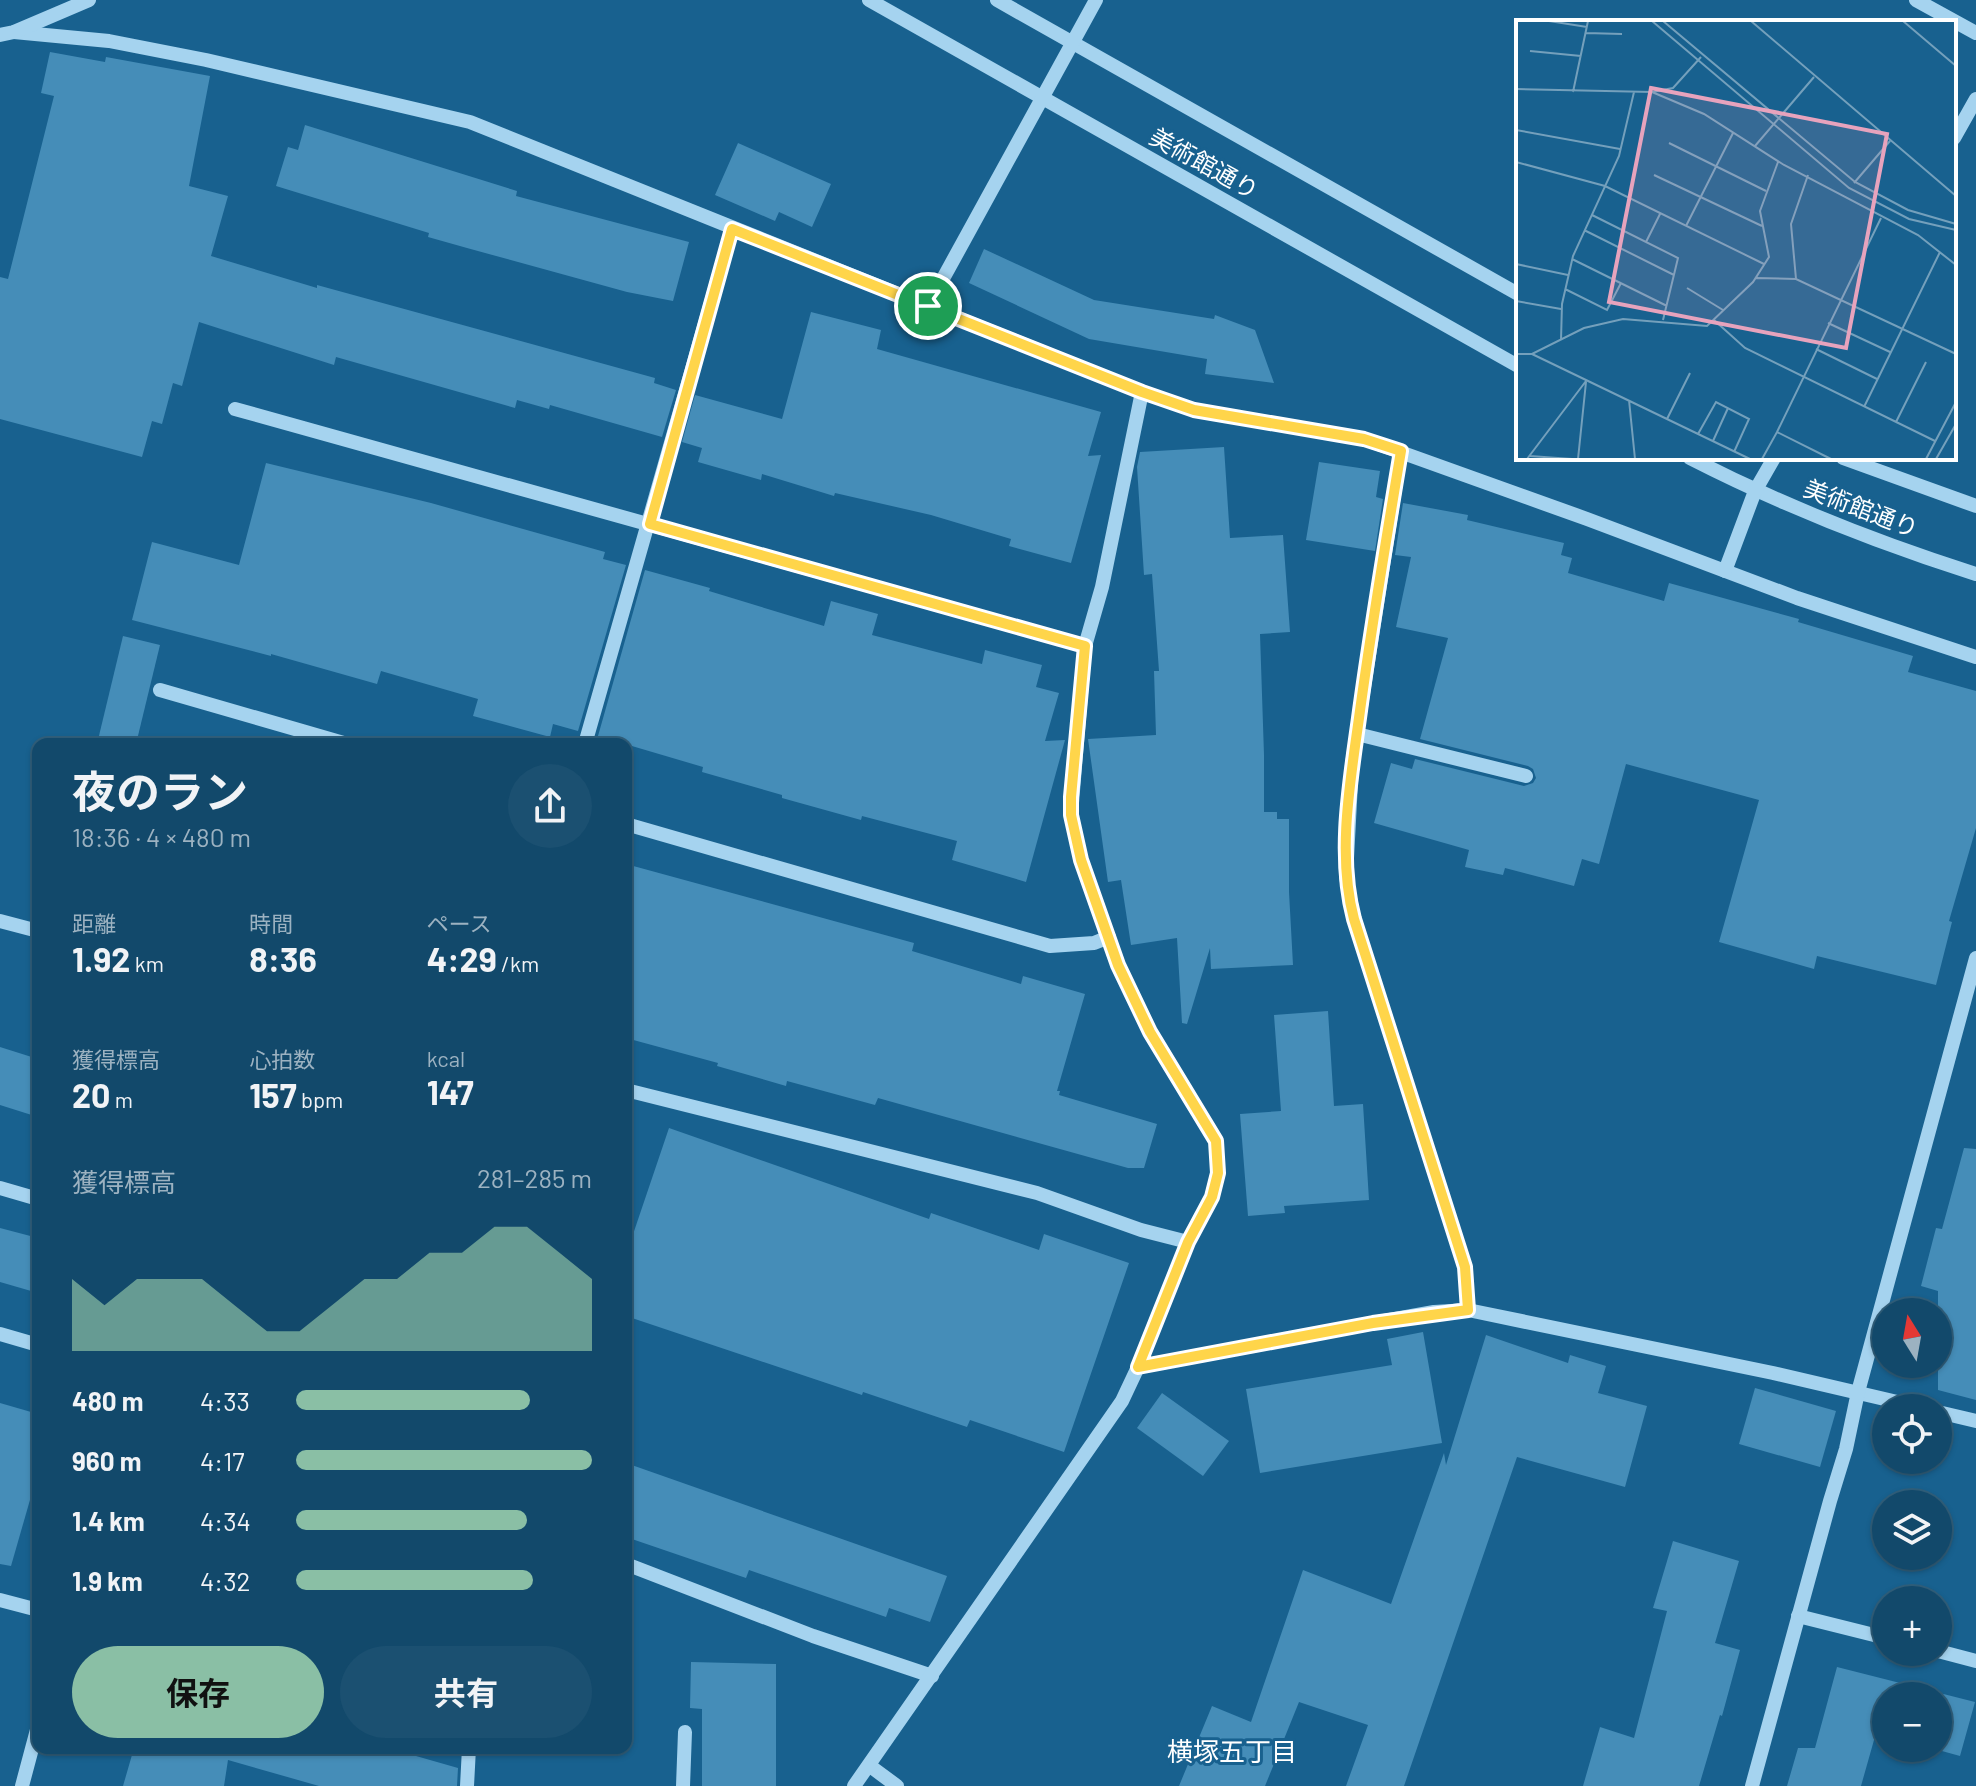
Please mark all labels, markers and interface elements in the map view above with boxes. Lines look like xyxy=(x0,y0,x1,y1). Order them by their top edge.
inset map xyxy=(1516,20,1956,460)
street label: 美術館通り xyxy=(1145,121,1264,204)
pin xyxy=(894,272,962,340)
icon: arrive xyxy=(906,284,950,328)
street label: 美術館通り xyxy=(1800,473,1923,543)
text: 夜のラン xyxy=(72,764,248,817)
button: share xyxy=(508,764,592,848)
text: 18:36 · 4 × 480 m xyxy=(72,821,251,852)
text: 距離 xyxy=(72,910,116,936)
text: 時間 xyxy=(249,910,293,936)
text: ペース xyxy=(427,910,492,936)
text: 1.92 xyxy=(72,938,130,979)
text: 8:36 xyxy=(249,938,317,979)
text: 4:29 xyxy=(427,938,497,979)
text: km xyxy=(130,950,164,976)
text: /km xyxy=(497,950,539,976)
text: kcal xyxy=(427,1045,465,1071)
text: 獲得標高 xyxy=(72,1046,160,1072)
text: 心拍数 xyxy=(249,1046,315,1072)
text: 147 xyxy=(427,1071,474,1112)
text: 20 xyxy=(72,1074,110,1115)
text: 157 xyxy=(249,1074,297,1115)
text: m xyxy=(110,1086,133,1112)
text: bpm xyxy=(297,1086,343,1112)
text: 281–285 m xyxy=(477,1162,592,1193)
text: 獲得標高 xyxy=(72,1166,176,1197)
north arrow xyxy=(1872,1298,1952,1378)
map controls xyxy=(1872,1298,1952,1762)
text: 480 m xyxy=(72,1385,144,1416)
text: 4:33 xyxy=(200,1385,250,1416)
button: locate xyxy=(1872,1394,1952,1474)
text: 960 m xyxy=(72,1445,142,1476)
text: 4:17 xyxy=(200,1445,245,1476)
button: layers xyxy=(1872,1490,1952,1570)
text: 1.4 km xyxy=(72,1505,145,1536)
text: 4:34 xyxy=(200,1505,251,1536)
text: 1.9 km xyxy=(72,1565,143,1596)
text: 4:32 xyxy=(200,1565,250,1596)
button: + xyxy=(1872,1586,1952,1666)
button: 保存 xyxy=(72,1646,324,1738)
button: 共有 xyxy=(340,1646,592,1738)
button: − xyxy=(1872,1682,1952,1762)
district label: 横塚五丁目 xyxy=(1167,1735,1297,1766)

